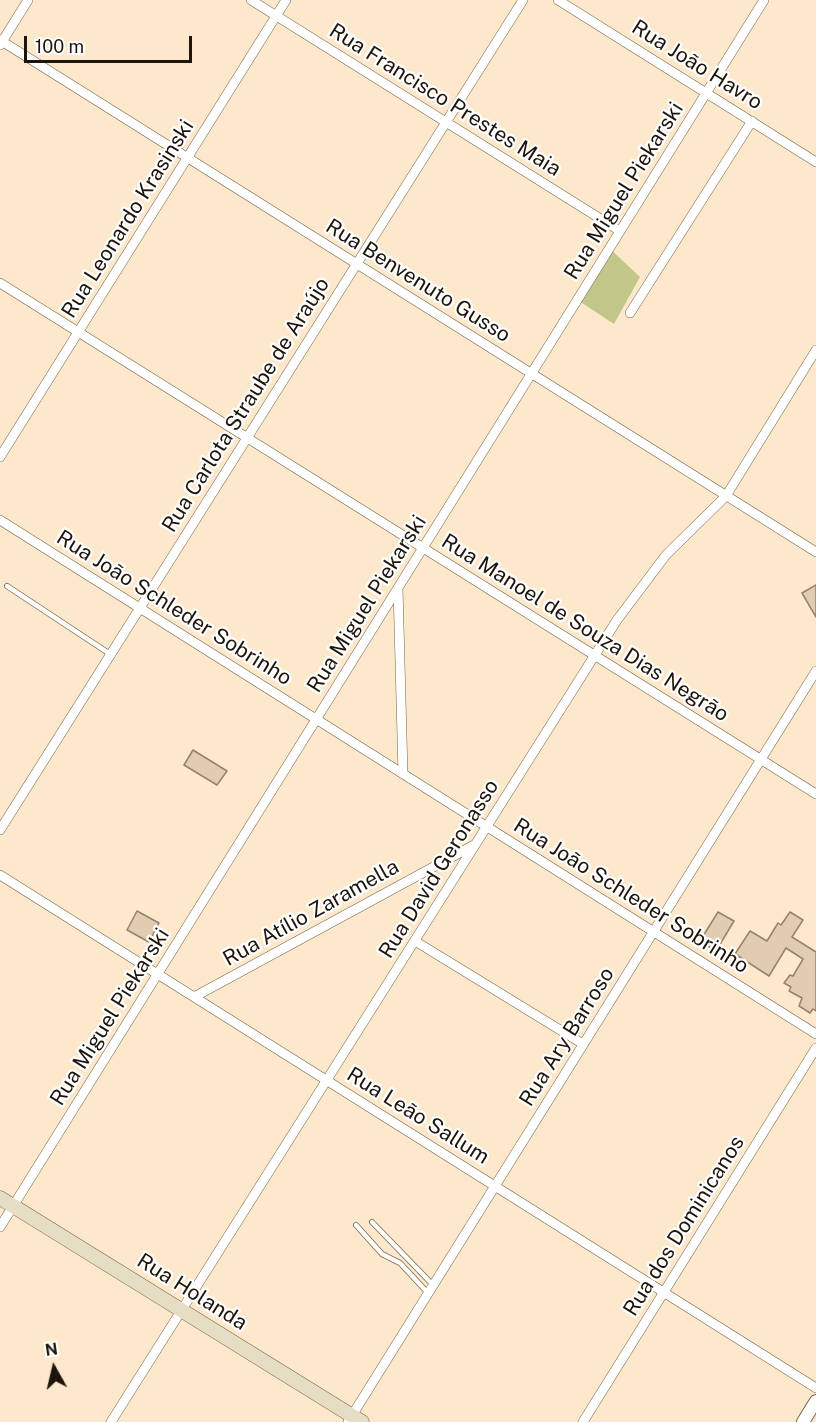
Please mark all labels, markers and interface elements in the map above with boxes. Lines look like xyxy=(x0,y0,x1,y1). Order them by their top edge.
street label: Rua João Havro xyxy=(627,15,767,115)
street label: Rua Francisco Prestes Maia xyxy=(325,18,565,182)
scale bar xyxy=(27,24,195,62)
text: 100 m xyxy=(35,36,84,57)
street label: Rua Miguel Piekarski xyxy=(559,98,689,284)
street label: Rua Leonardo Krasinski xyxy=(57,115,199,323)
street label: Rua Benvenuto Gusso xyxy=(321,214,515,348)
street label: Rua Carlota Straube de Araújo xyxy=(157,273,335,537)
street label: Rua Miguel Piekarski xyxy=(302,511,432,697)
street label: Rua João Schleder Sobrinho xyxy=(52,525,296,691)
street label: Rua Manoel de Souza Dias Negrão xyxy=(437,529,733,727)
street label: Rua David Geronasso xyxy=(374,775,504,963)
street label: Rua João Schleder Sobrinho xyxy=(509,813,753,979)
street label: Rua Atílio Zaramella xyxy=(219,854,403,972)
street label: Rua Miguel Piekarski xyxy=(45,924,175,1110)
street label: Rua Ary Barroso xyxy=(514,963,620,1111)
street label: Rua Leão Sallum xyxy=(342,1062,494,1170)
street label: Rua dos Dominicanos xyxy=(618,1131,750,1321)
street label: Rua Holanda xyxy=(132,1248,252,1336)
north arrow xyxy=(24,1338,84,1398)
text: N xyxy=(44,1339,59,1360)

